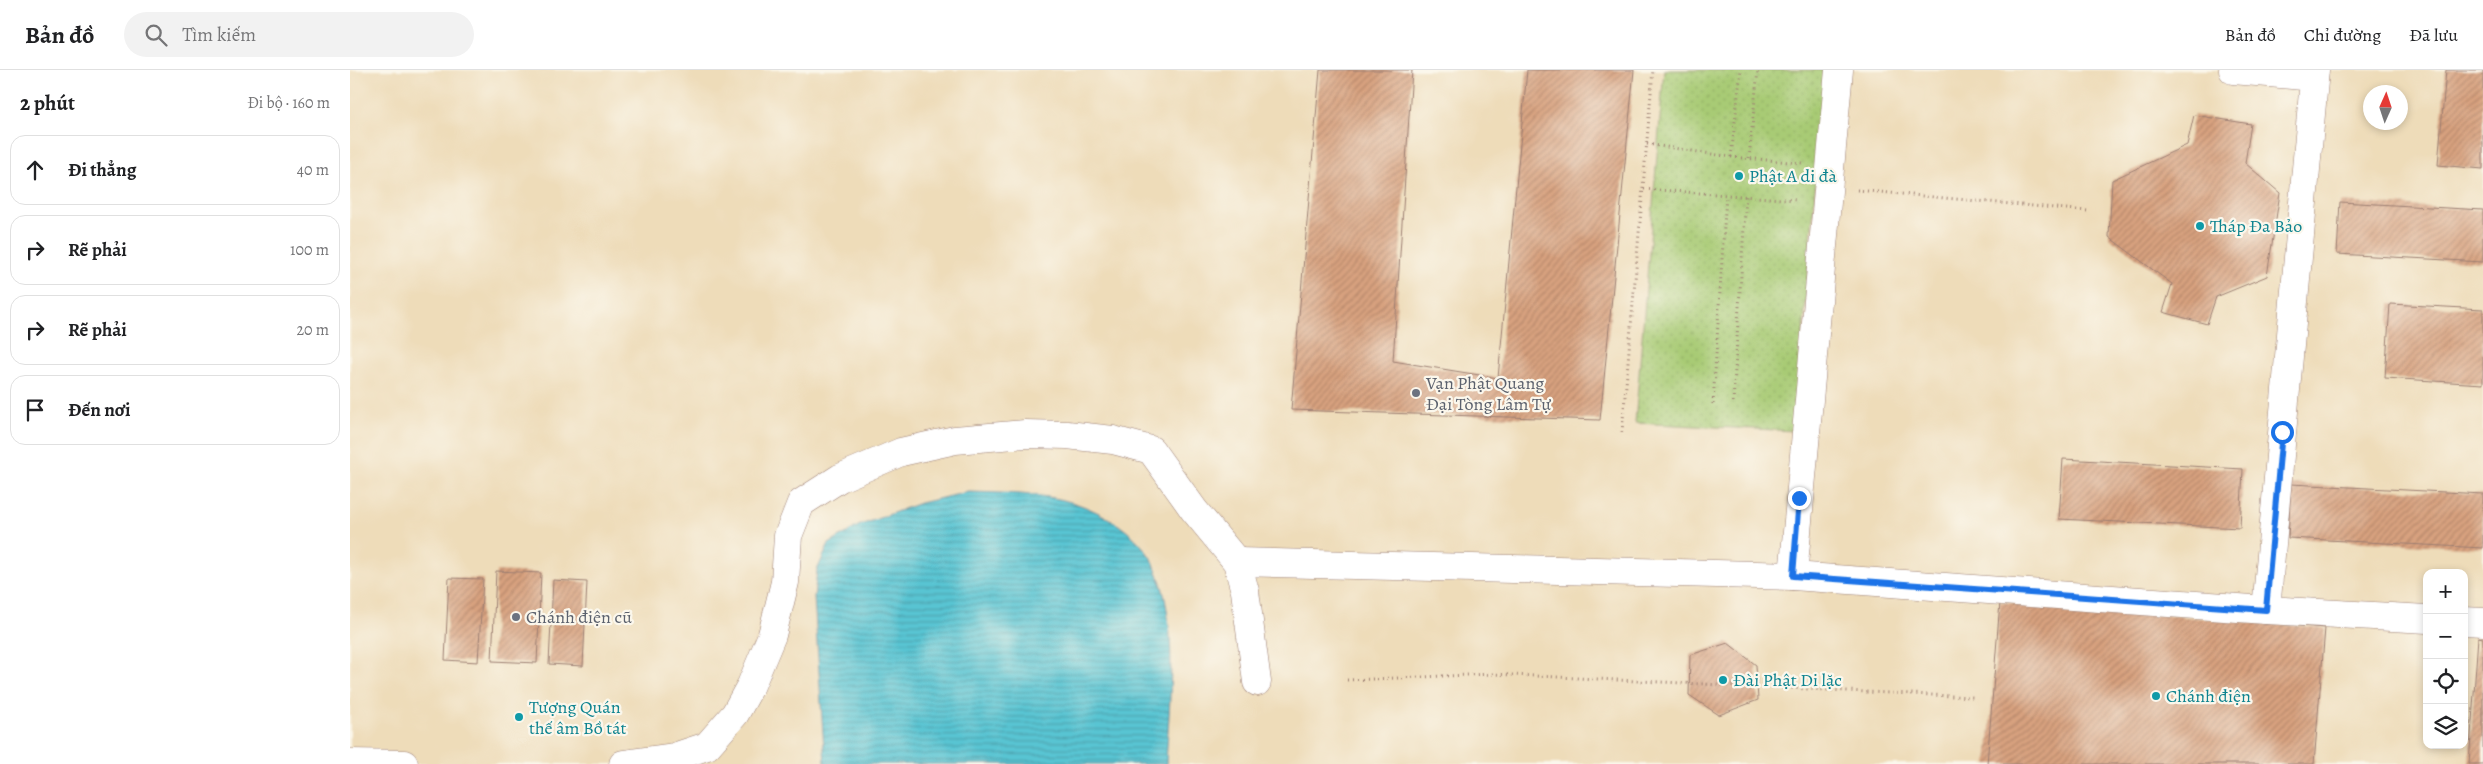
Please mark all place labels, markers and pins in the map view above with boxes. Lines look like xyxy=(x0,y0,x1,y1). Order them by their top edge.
place label: Phật A di đà xyxy=(1749,164,1837,188)
marker: Phật A di đà xyxy=(1733,170,1745,182)
place label: Tháp Đa Bảo xyxy=(2210,214,2302,238)
marker: Tháp Đa Bảo xyxy=(2194,220,2206,232)
place label: Vạn Phật Quang Đại Tòng Lâm Tự xyxy=(1425,371,1551,416)
marker: Vạn Phật Quang Đại Tòng Lâm Tự xyxy=(1410,387,1422,399)
place label: Chánh điện cũ xyxy=(526,605,632,629)
marker: Chánh điện cũ xyxy=(510,611,522,623)
place label: Đài Phật Di lặc xyxy=(1733,668,1842,692)
marker: Đài Phật Di lặc xyxy=(1717,674,1729,686)
place label: Chánh điện xyxy=(2166,684,2251,708)
marker: Chánh điện xyxy=(2150,690,2162,702)
place label: Tượng Quán thế âm Bồ tát xyxy=(529,695,627,740)
marker: Tượng Quán thế âm Bồ tát xyxy=(513,711,525,723)

